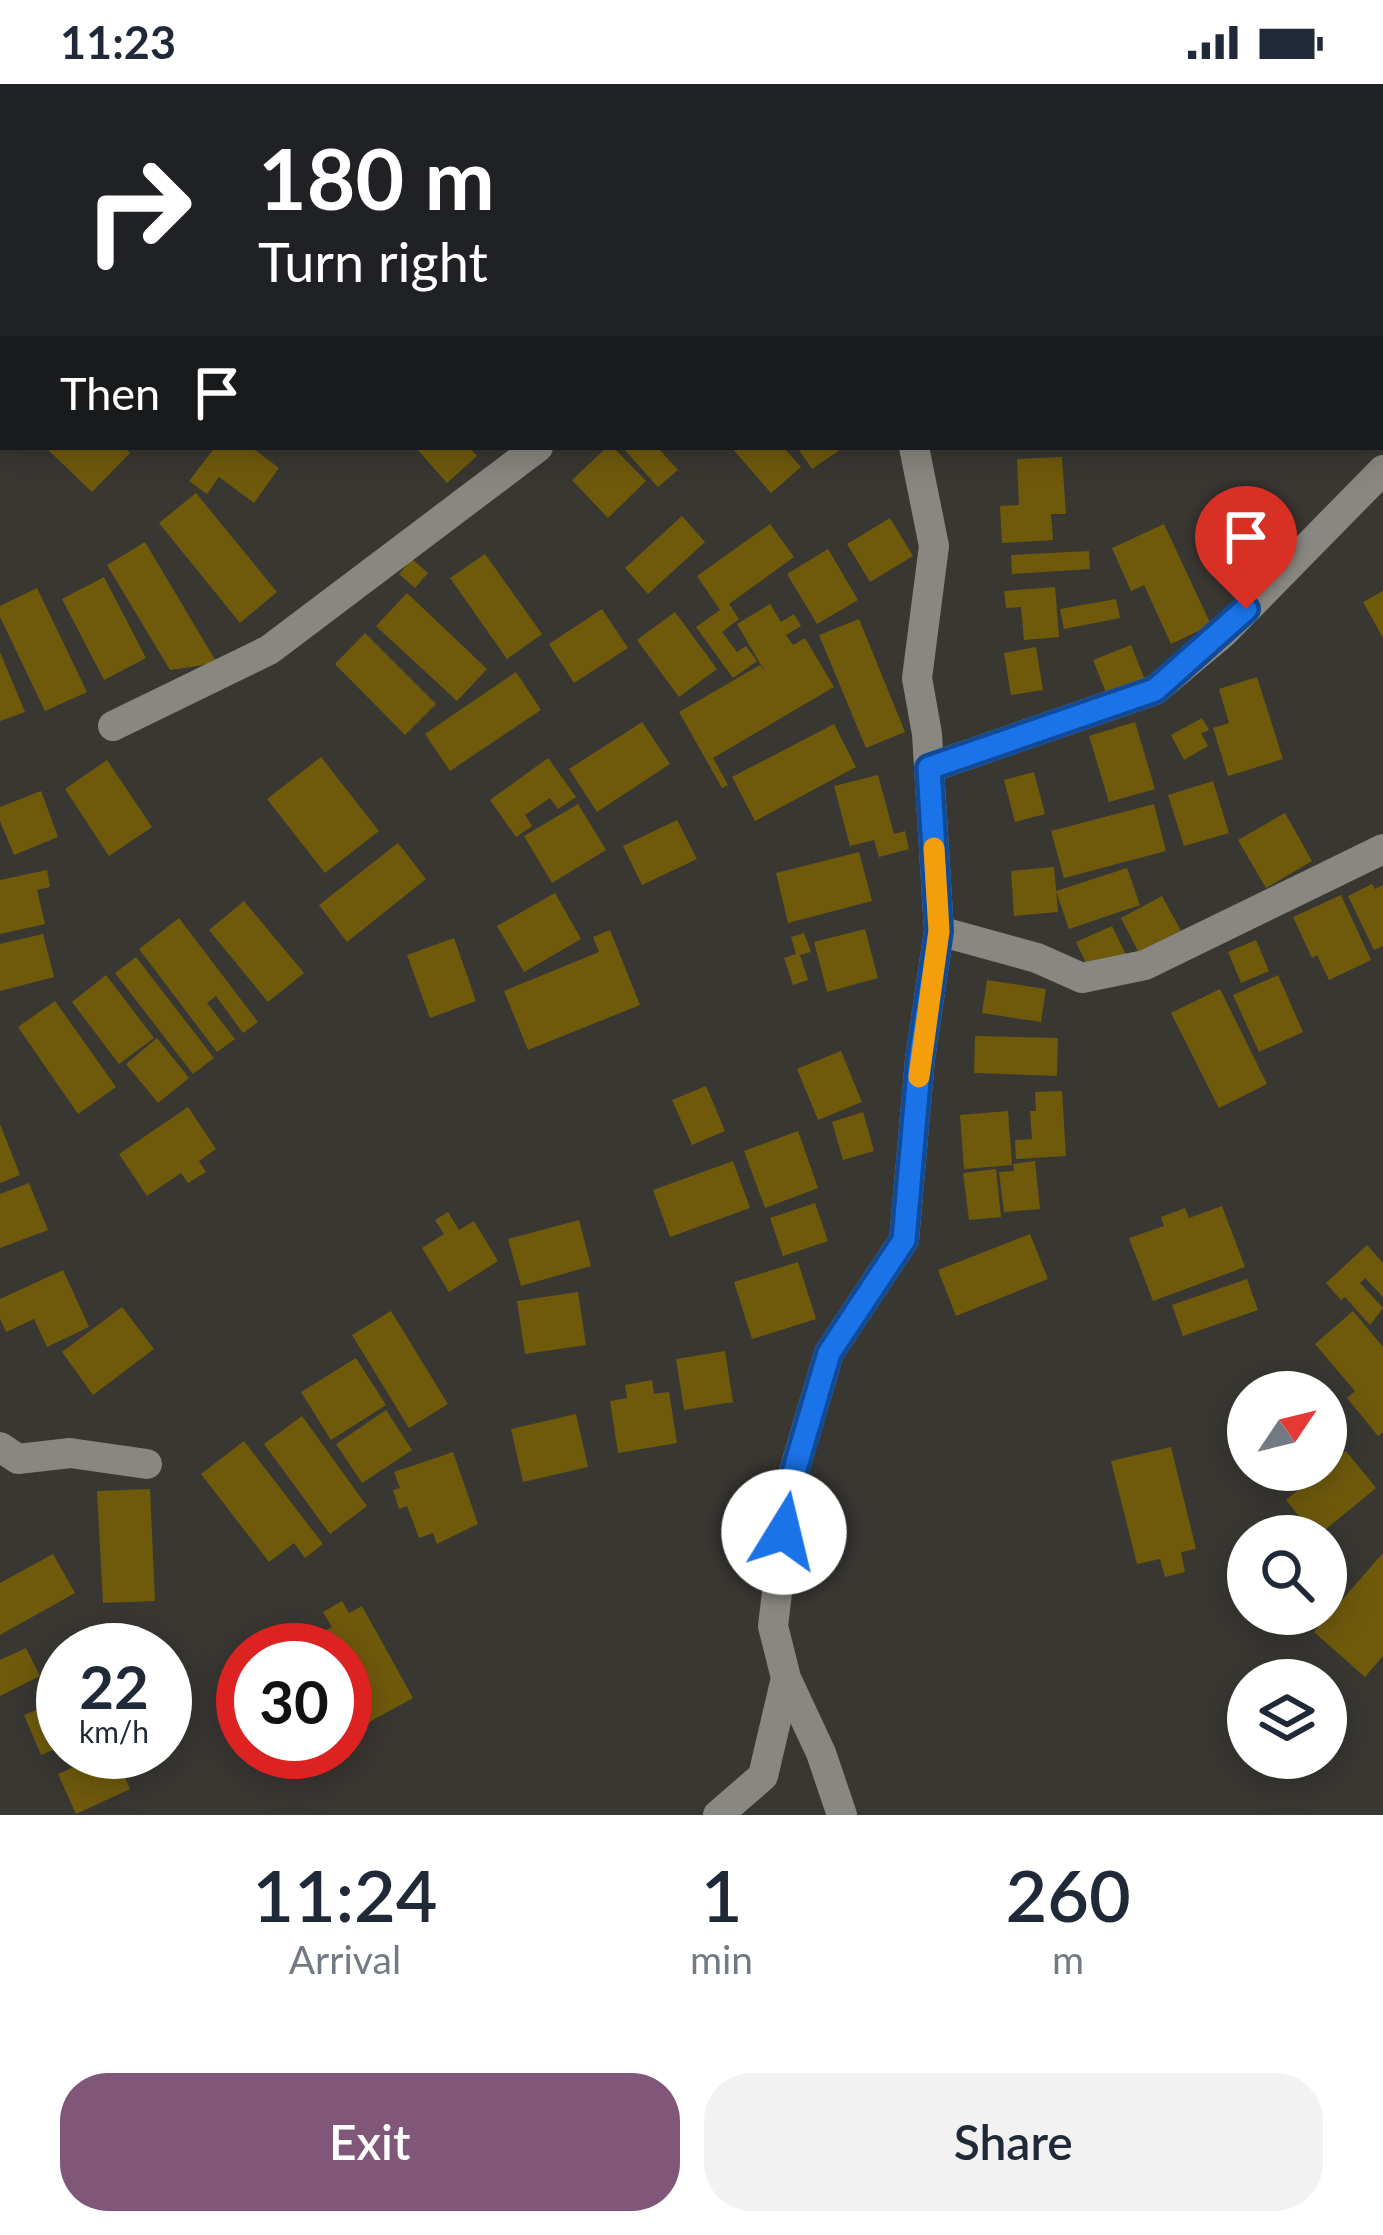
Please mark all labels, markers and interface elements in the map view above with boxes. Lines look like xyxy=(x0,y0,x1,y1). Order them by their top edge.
text: 11:23 xyxy=(60,15,176,69)
text: 180 m xyxy=(258,127,495,228)
icon: right xyxy=(60,132,216,288)
text: Turn right xyxy=(258,229,488,294)
icon: arrive xyxy=(184,360,250,426)
text: Then xyxy=(60,366,160,420)
pin xyxy=(1195,486,1297,609)
icon: arrive xyxy=(1213,504,1279,570)
north arrow xyxy=(1227,1371,1347,1491)
map controls xyxy=(1227,1371,1347,1779)
position arrow xyxy=(721,1469,847,1595)
button: search xyxy=(1227,1515,1347,1635)
speed limit sign: 30 xyxy=(216,1623,372,1779)
text: 22 xyxy=(79,1650,149,1722)
button: layers xyxy=(1227,1659,1347,1779)
text: km/h xyxy=(79,1713,149,1749)
text: 11:24 xyxy=(252,1851,438,1937)
text: 1 xyxy=(701,1851,742,1937)
text: 260 xyxy=(1005,1851,1131,1937)
text: Arrival xyxy=(289,1936,401,1982)
text: min xyxy=(690,1936,753,1982)
text: m xyxy=(1052,1936,1084,1982)
button: Exit xyxy=(60,2073,680,2211)
button: Share xyxy=(704,2073,1323,2211)

